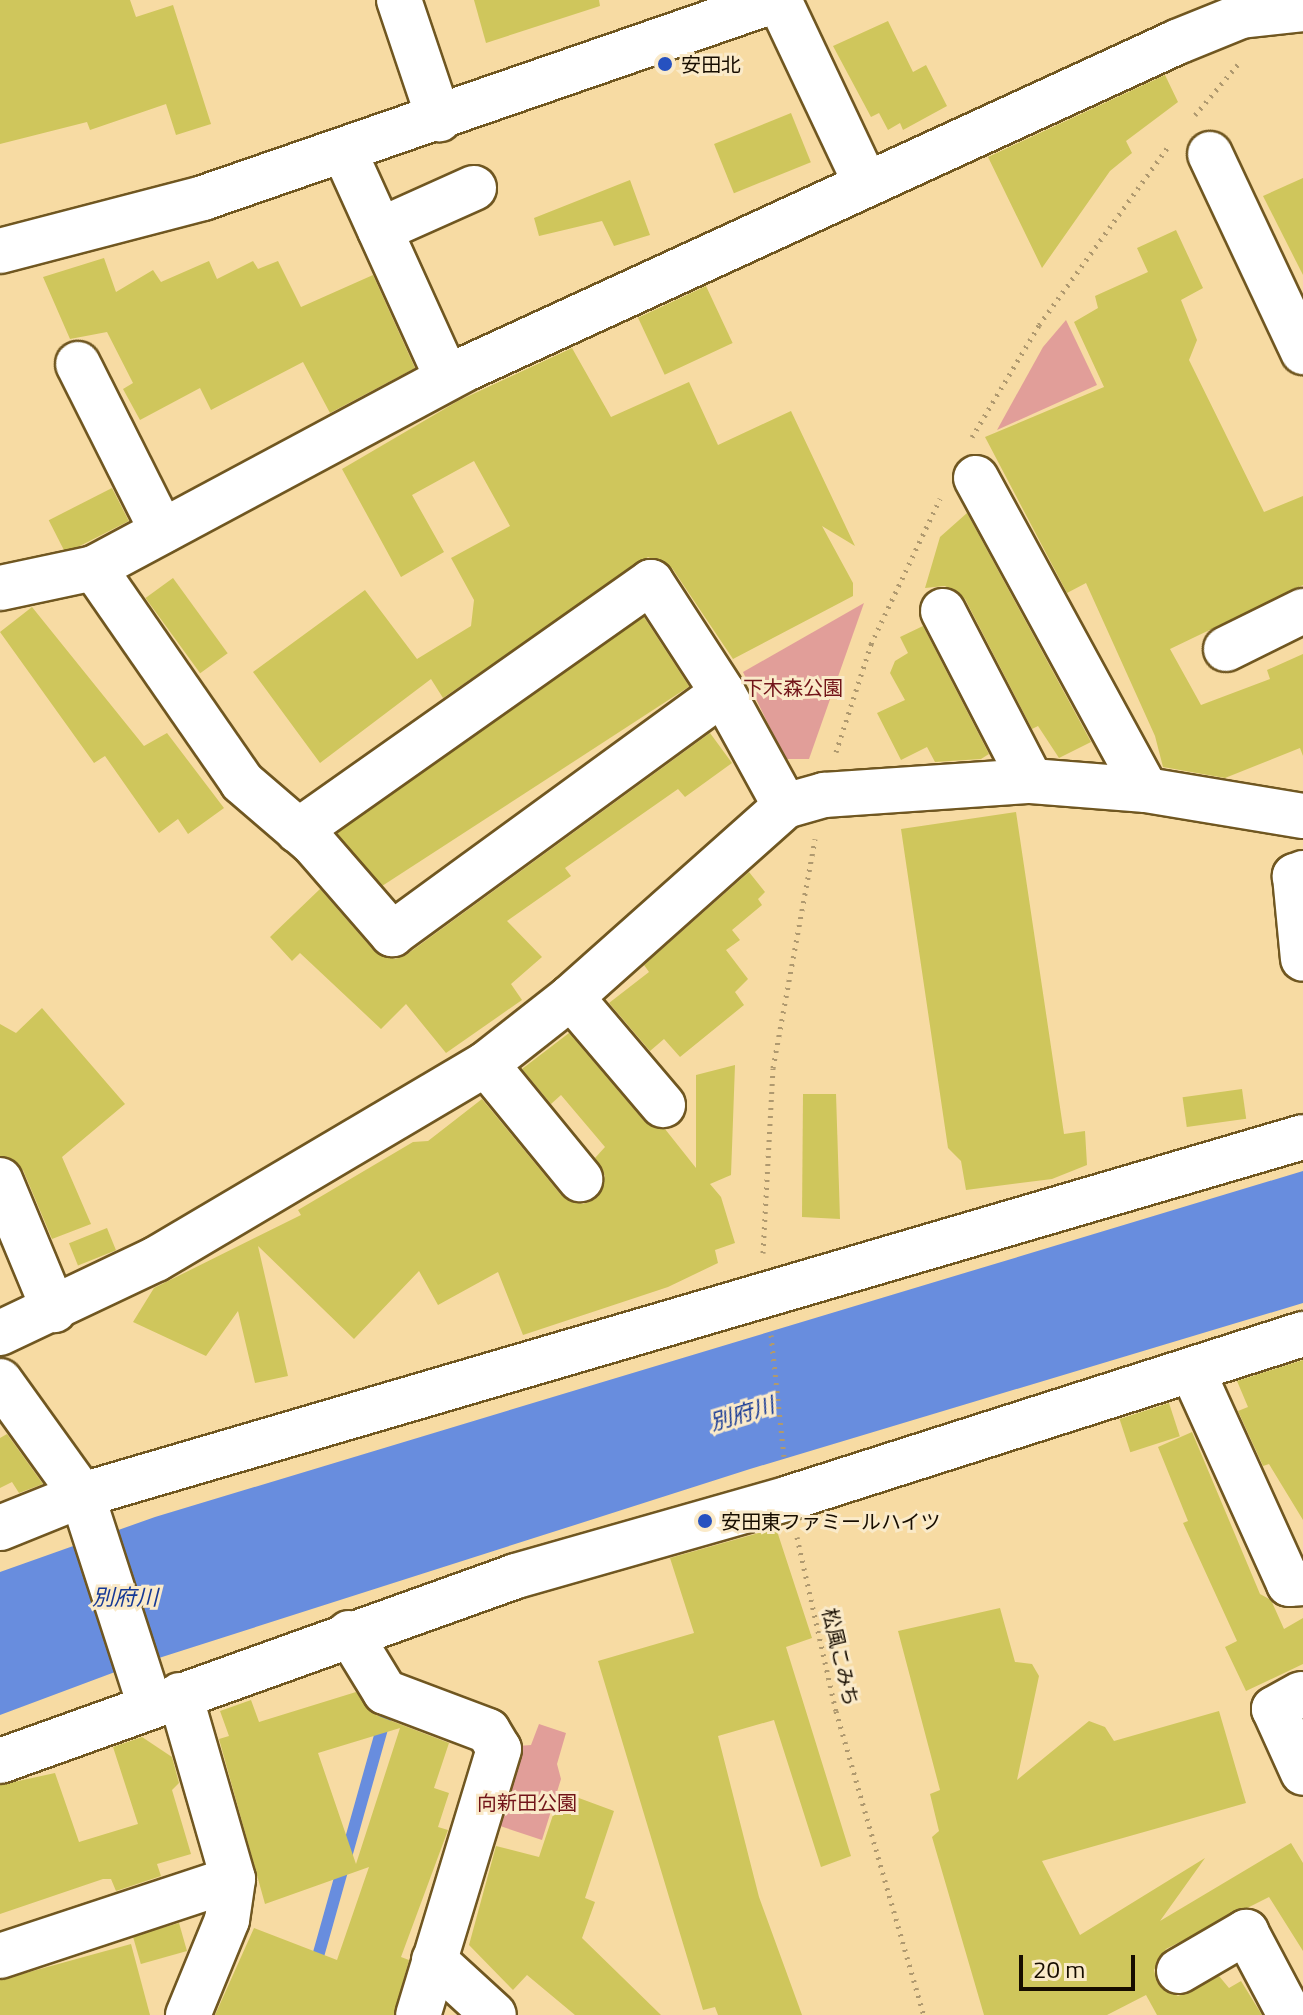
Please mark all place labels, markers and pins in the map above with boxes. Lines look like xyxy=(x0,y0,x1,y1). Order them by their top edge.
place label: 安田北 xyxy=(681,52,741,76)
marker: 安田北 xyxy=(656,55,674,73)
place label: 安田東ファミールハイツ xyxy=(721,1509,941,1533)
marker: 安田東ファミールハイツ xyxy=(696,1512,714,1530)

